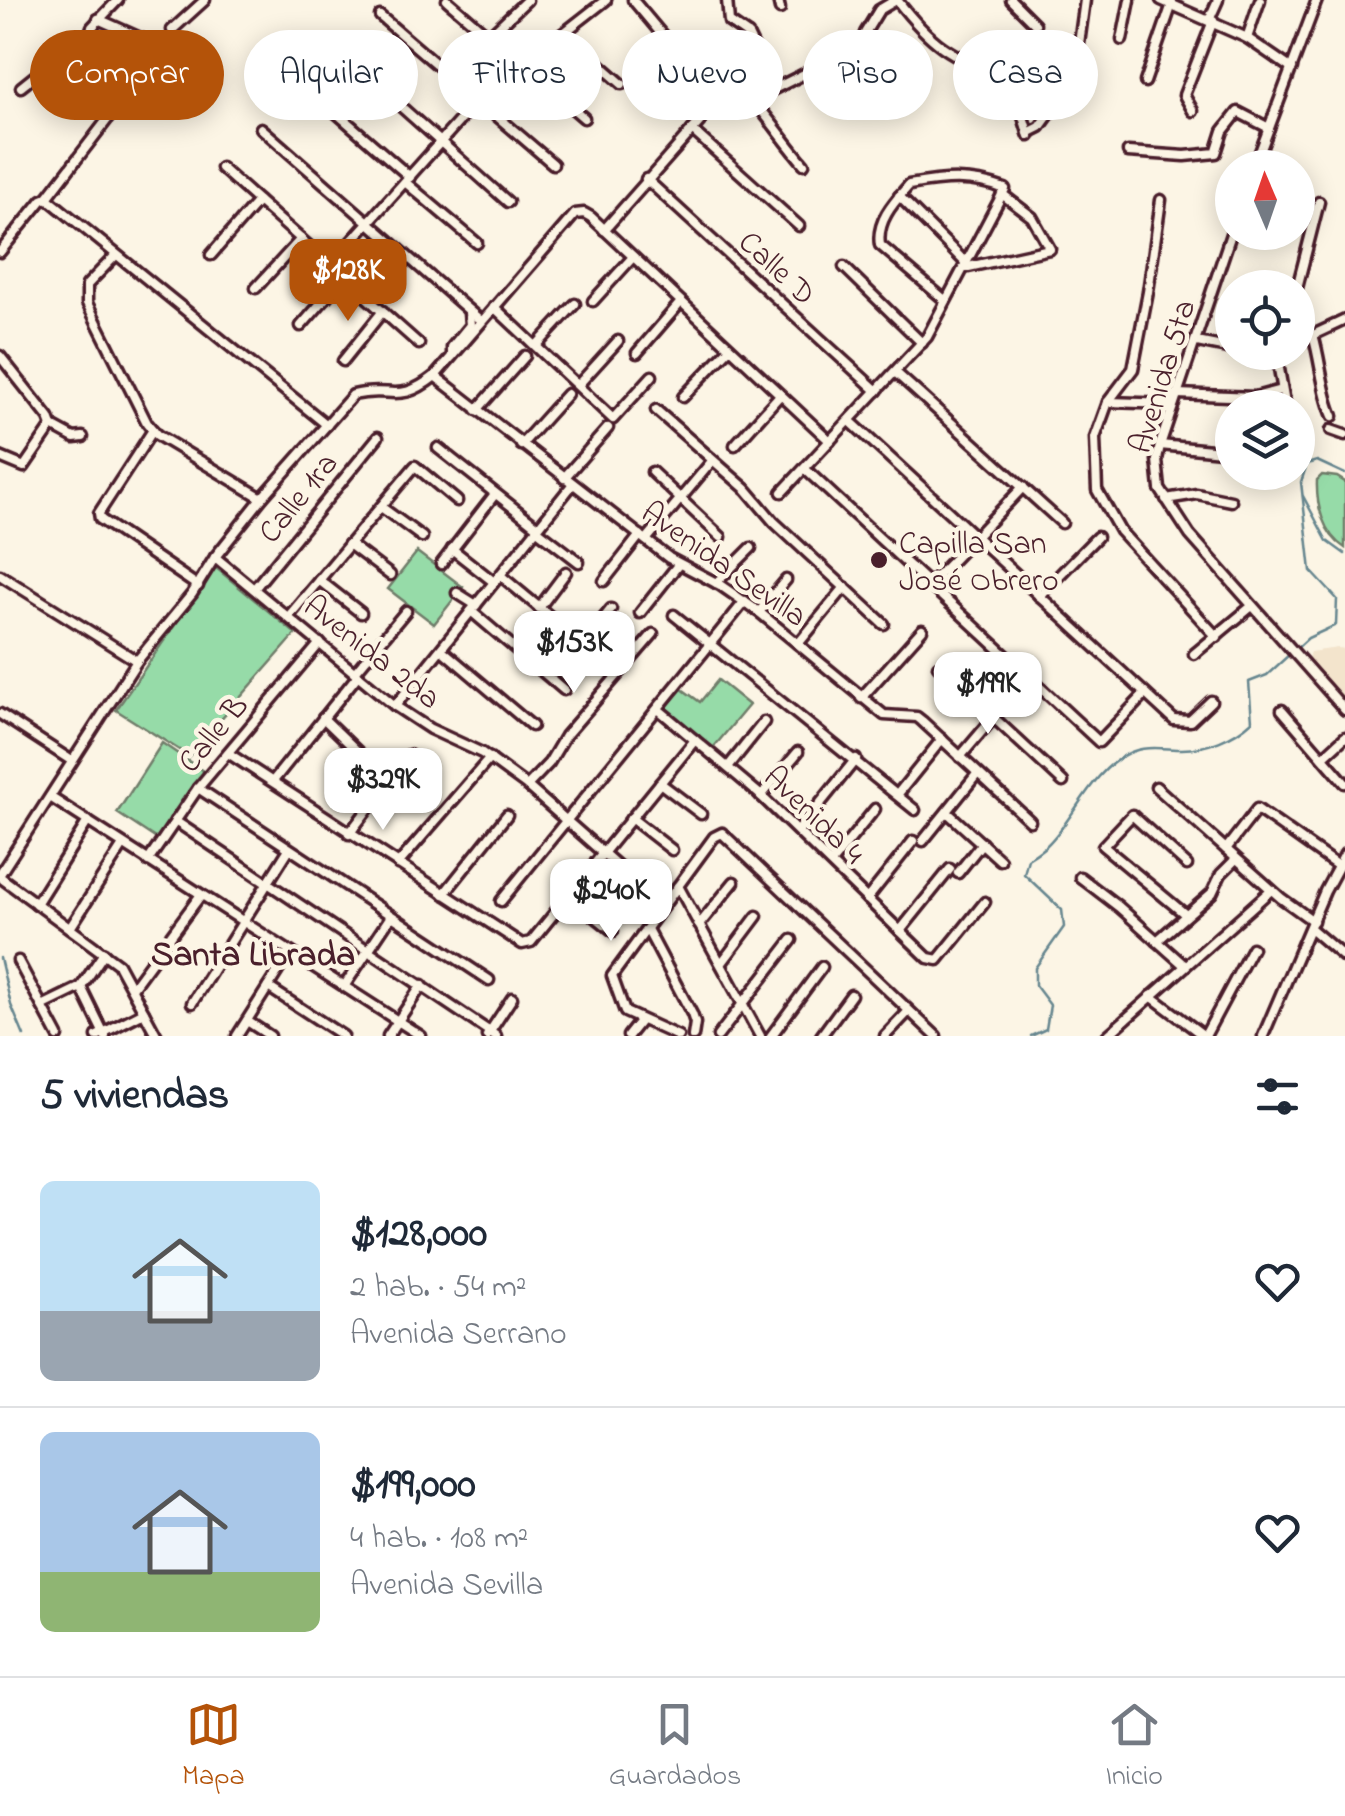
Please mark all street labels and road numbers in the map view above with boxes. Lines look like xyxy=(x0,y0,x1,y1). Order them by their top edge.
street label: Calle D xyxy=(726,221,825,318)
street label: Avenida 5ta xyxy=(1119,294,1210,460)
street label: Calle 1ra xyxy=(248,443,351,555)
street label: Avenida Sevilla xyxy=(630,491,816,641)
street label: Avenida 2da xyxy=(292,585,450,723)
street label: Calle B xyxy=(168,686,261,785)
street label: Avenida 4 xyxy=(751,756,874,877)

